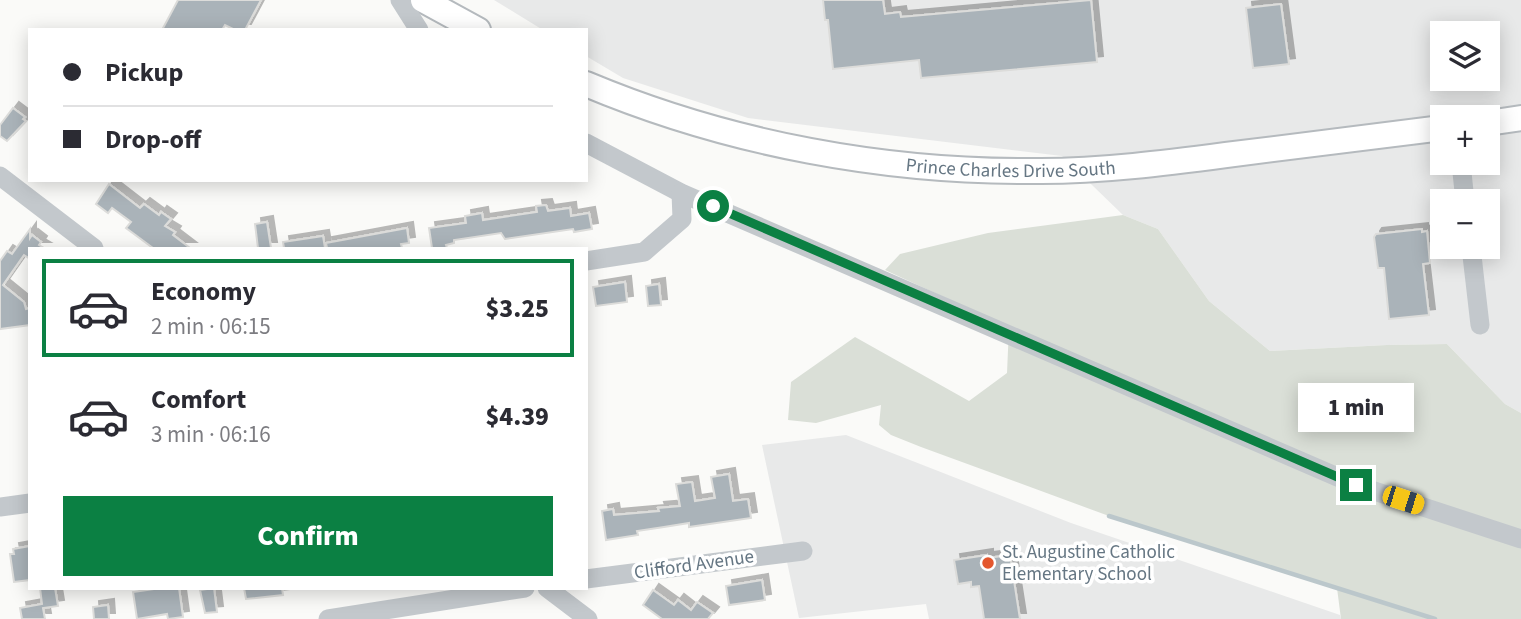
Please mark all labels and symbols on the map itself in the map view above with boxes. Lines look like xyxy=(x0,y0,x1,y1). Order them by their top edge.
street label: Prince Charles Drive South xyxy=(904,151,1117,185)
route start xyxy=(697,190,729,222)
callout: 1 min xyxy=(1298,384,1414,433)
route end xyxy=(1340,469,1372,501)
car xyxy=(1380,484,1427,516)
place label: St. Augustine Catholic Elementary School xyxy=(1002,539,1175,588)
street label: Clifford Avenue xyxy=(632,543,756,587)
marker: St. Augustine Catholic Elementary School xyxy=(980,555,996,571)

